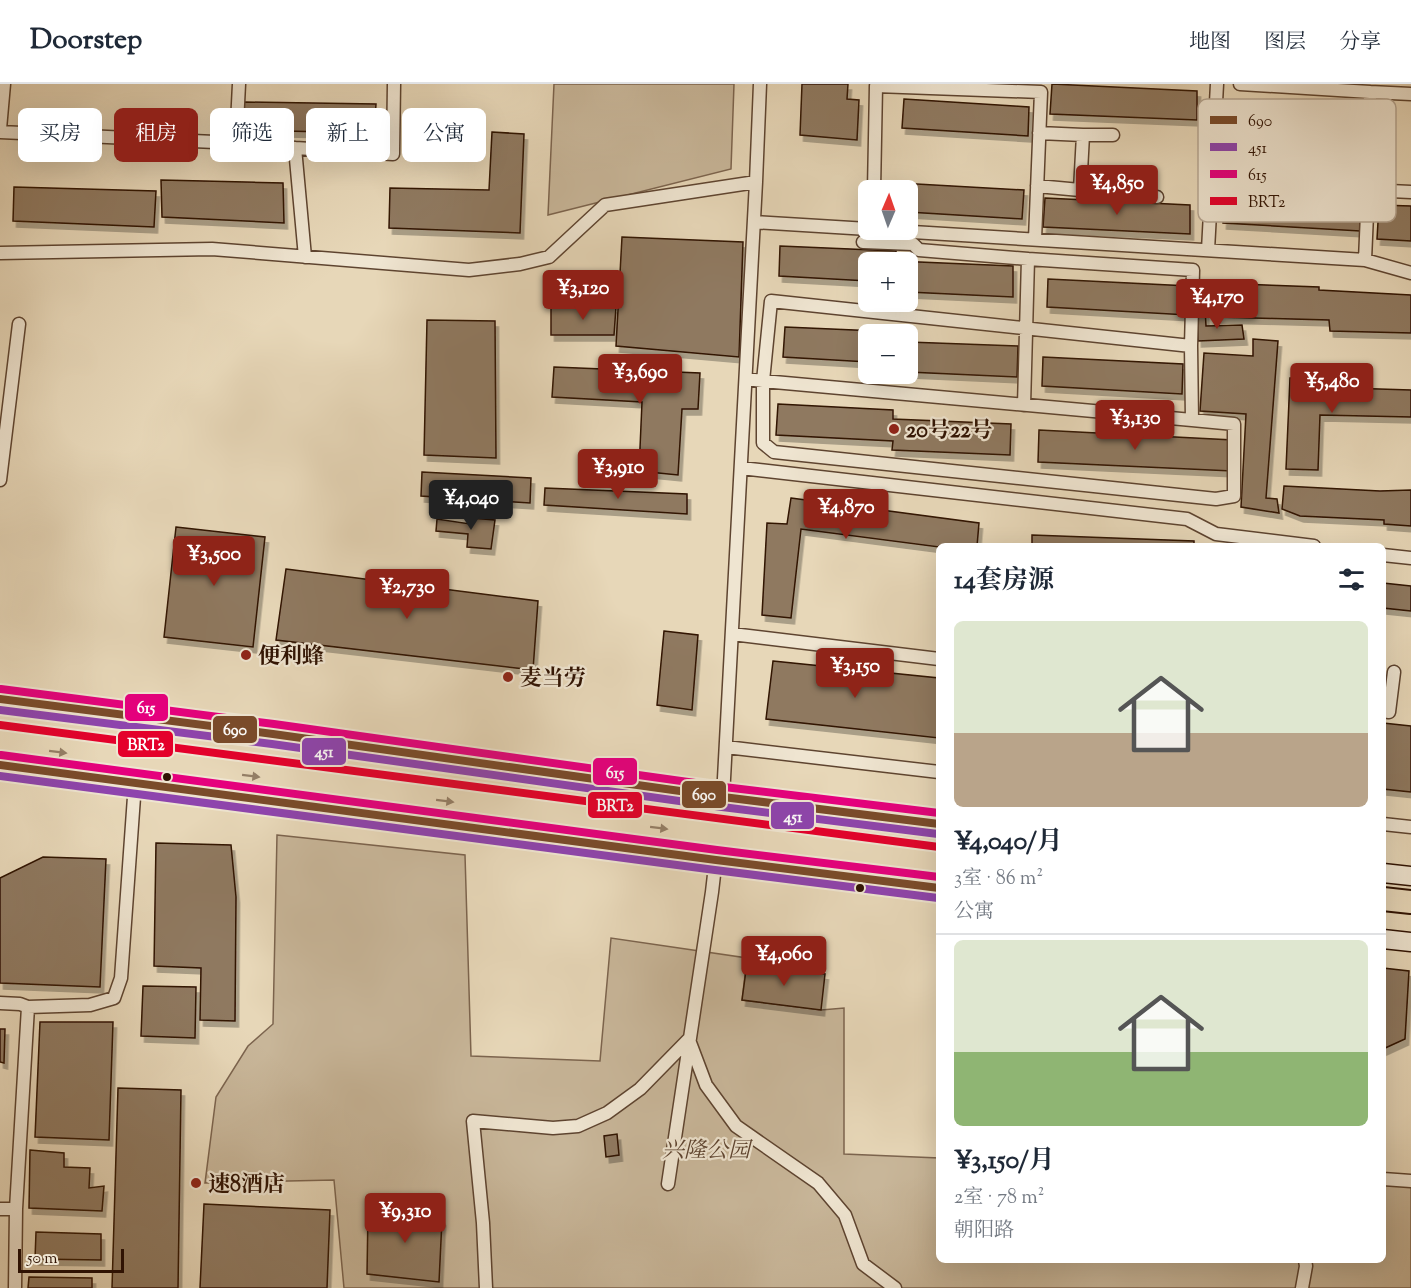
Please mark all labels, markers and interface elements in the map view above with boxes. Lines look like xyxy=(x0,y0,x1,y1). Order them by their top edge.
text: Doorstep xyxy=(30,21,142,61)
text: 地图 xyxy=(1189,28,1231,58)
text: 图层 xyxy=(1264,28,1306,58)
text: 分享 xyxy=(1339,28,1381,58)
legend xyxy=(1198,99,1396,222)
chip: 买房 xyxy=(18,108,102,162)
chip: 租房 xyxy=(114,108,198,162)
chip: 筛选 xyxy=(210,108,294,162)
chip: 新上 xyxy=(306,108,390,162)
chip: 公寓 xyxy=(402,108,486,162)
text: 690 xyxy=(1248,111,1272,134)
text: 451 xyxy=(1248,138,1268,161)
pin: ¥4,850 xyxy=(1068,165,1166,216)
text: 615 xyxy=(1248,165,1267,188)
text: ¥4,850 xyxy=(1090,170,1144,199)
north arrow xyxy=(858,180,918,240)
map controls xyxy=(858,180,918,384)
text: BRT2 xyxy=(1248,192,1286,215)
button: + xyxy=(858,252,918,312)
pin: ¥3,120 xyxy=(534,270,632,321)
text: ¥3,120 xyxy=(557,275,609,304)
pin: ¥4,170 xyxy=(1168,279,1266,330)
text: ¥4,170 xyxy=(1190,284,1244,313)
button: − xyxy=(858,324,918,384)
pin: ¥3,690 xyxy=(591,354,689,405)
text: ¥3,690 xyxy=(612,359,668,388)
pin: ¥5,480 xyxy=(1283,363,1381,414)
text: ¥5,480 xyxy=(1304,368,1360,397)
pin: ¥3,130 xyxy=(1086,400,1184,451)
text: ¥3,130 xyxy=(1109,405,1161,434)
place label: 20号22号 xyxy=(906,416,993,448)
marker: 20号22号 xyxy=(887,422,901,436)
pin: ¥3,910 xyxy=(569,449,667,500)
text: ¥3,910 xyxy=(592,454,644,483)
pin: ¥4,040 xyxy=(422,480,520,531)
text: ¥4,040 xyxy=(443,485,499,514)
pin: ¥4,870 xyxy=(797,489,895,540)
text: ¥4,870 xyxy=(818,494,875,523)
pin: ¥3,500 xyxy=(165,536,263,587)
text: ¥3,500 xyxy=(187,541,241,570)
text: 14套房源 xyxy=(954,563,1054,600)
icon: filters xyxy=(1335,563,1368,596)
pin: ¥2,730 xyxy=(358,569,456,620)
text: ¥2,730 xyxy=(379,574,435,603)
place label: 便利蜂 xyxy=(258,642,324,674)
marker: 便利蜂 xyxy=(239,648,253,662)
pin: ¥3,150 xyxy=(806,648,904,699)
text: ¥3,150 xyxy=(830,653,880,682)
icon: home xyxy=(1107,660,1215,768)
place label: 麦当劳 xyxy=(520,664,586,696)
marker: 麦当劳 xyxy=(501,670,515,684)
line badge: 615 xyxy=(124,693,169,722)
text: 615 xyxy=(137,698,156,721)
line badge: 690 xyxy=(212,715,258,744)
text: 690 xyxy=(223,720,248,743)
line badge: BRT2 xyxy=(117,730,174,758)
text: BRT2 xyxy=(127,735,165,758)
line badge: 451 xyxy=(301,737,347,766)
text: 451 xyxy=(314,742,334,765)
one-way arrow xyxy=(49,747,68,756)
line badge: 615 xyxy=(592,757,638,786)
text: 615 xyxy=(606,763,625,786)
unlabelled marker xyxy=(161,771,173,783)
one-way arrow xyxy=(242,771,261,781)
line badge: 690 xyxy=(681,780,727,809)
text: 690 xyxy=(692,785,717,808)
line badge: BRT2 xyxy=(587,791,643,819)
one-way arrow xyxy=(436,796,455,805)
text: BRT2 xyxy=(596,796,634,819)
line badge: 451 xyxy=(770,801,815,830)
text: 451 xyxy=(783,807,803,830)
one-way arrow xyxy=(650,823,669,832)
text: ¥4,040/月 xyxy=(954,824,1063,861)
text: 3室 · 86 m² xyxy=(954,865,1043,894)
unlabelled marker xyxy=(854,882,866,894)
text: 公寓 xyxy=(954,898,994,927)
pin: ¥4,060 xyxy=(735,936,833,987)
text: ¥4,060 xyxy=(755,941,813,970)
icon: home xyxy=(1107,979,1215,1087)
park label: 兴隆公园 xyxy=(662,1136,753,1168)
text: ¥3,150/月 xyxy=(954,1143,1055,1180)
place label: 速8酒店 xyxy=(208,1170,285,1202)
marker: 速8酒店 xyxy=(189,1176,203,1190)
text: 2室 · 78 m² xyxy=(954,1184,1044,1213)
pin: ¥9,310 xyxy=(356,1193,454,1244)
text: ¥9,310 xyxy=(379,1198,431,1227)
text: 朝阳路 xyxy=(954,1217,1014,1246)
scale bar xyxy=(18,1246,124,1274)
text: 50 m xyxy=(27,1248,58,1271)

